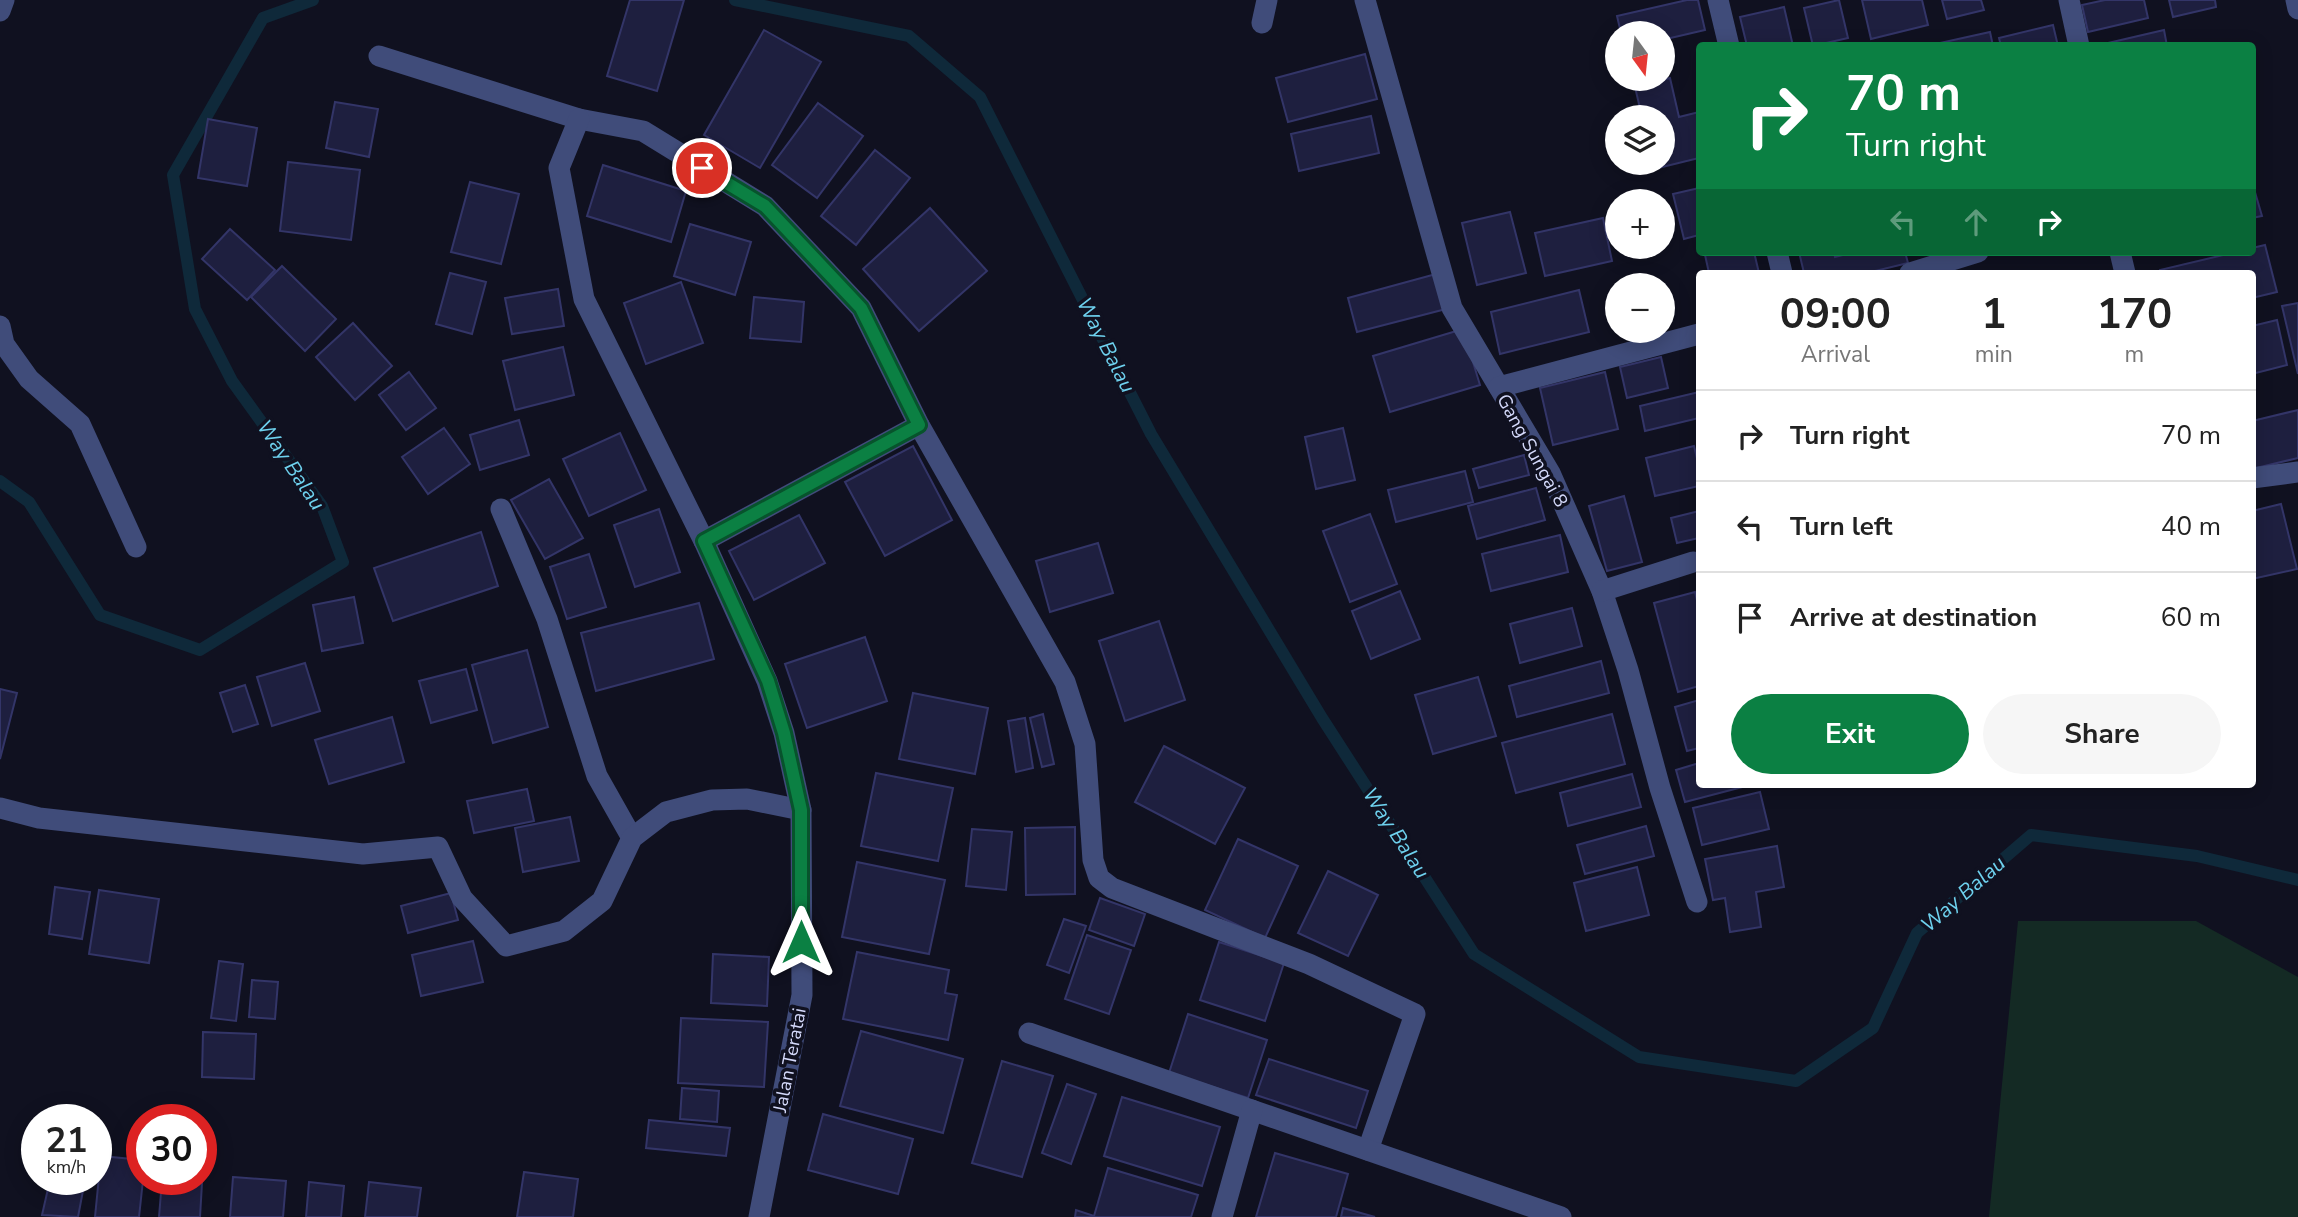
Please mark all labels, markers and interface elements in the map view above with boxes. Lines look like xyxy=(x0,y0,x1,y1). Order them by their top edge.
north arrow xyxy=(1605,21,1675,91)
map controls xyxy=(1605,21,1675,343)
text: 70 m xyxy=(1846,60,1961,127)
icon: right xyxy=(1731,70,1822,161)
button: layers xyxy=(1605,105,1675,175)
text: Turn right xyxy=(1846,124,1986,167)
pin xyxy=(672,138,732,198)
icon: arrive xyxy=(683,149,721,187)
button: + xyxy=(1605,189,1675,259)
icon: left xyxy=(1884,203,1922,241)
icon: ahead xyxy=(1957,203,1995,241)
icon: right xyxy=(2030,203,2068,241)
button: − xyxy=(1605,273,1675,343)
text: 09:00 xyxy=(1780,286,1891,343)
text: 1 xyxy=(1981,286,2006,343)
text: 170 xyxy=(2097,286,2172,343)
water label: Way Balau xyxy=(1070,292,1142,398)
text: Arrival xyxy=(1801,339,1870,370)
text: min xyxy=(1975,339,2013,370)
text: m xyxy=(2125,339,2144,370)
street label: Gang Sungai 8 xyxy=(1490,389,1574,512)
water label: Way Balau xyxy=(250,414,332,516)
icon: right xyxy=(1731,417,1769,455)
text: Turn right xyxy=(1790,418,1909,453)
text: 70 m xyxy=(2161,418,2221,453)
icon: left xyxy=(1731,508,1769,546)
text: Turn left xyxy=(1790,509,1893,544)
text: 40 m xyxy=(2161,509,2221,544)
icon: arrive xyxy=(1731,599,1769,637)
text: Arrive at destination xyxy=(1790,600,2037,635)
text: 60 m xyxy=(2161,600,2221,635)
button: Exit xyxy=(1731,694,1969,774)
button: Share xyxy=(1983,694,2221,774)
water label: Way Balau xyxy=(1356,782,1436,884)
water label: Way Balau xyxy=(1915,849,2011,939)
position arrow xyxy=(764,905,838,979)
street label: Jalan Teratai xyxy=(767,1006,813,1115)
speed limit sign: 30 xyxy=(126,1104,217,1195)
text: 21 xyxy=(45,1117,88,1164)
text: km/h xyxy=(47,1155,86,1179)

